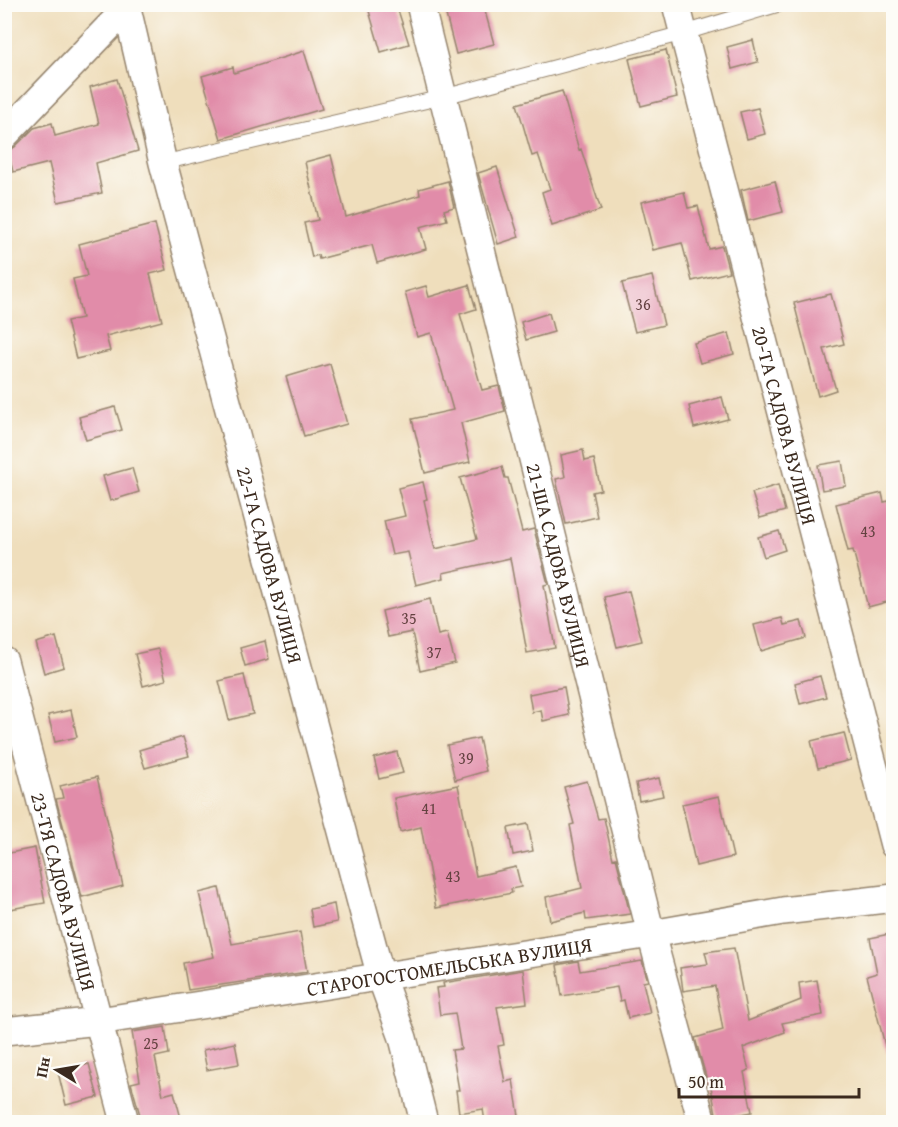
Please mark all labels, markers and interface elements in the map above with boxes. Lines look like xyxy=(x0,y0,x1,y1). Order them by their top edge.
house number: 36 xyxy=(635,292,651,316)
street label: 20-ТА САДОВА ВУЛИЦЯ xyxy=(746,323,825,528)
street label: 21-ША САДОВА ВУЛИЦЯ xyxy=(520,460,599,670)
street label: 22-ГА САДОВА ВУЛИЦЯ xyxy=(230,463,311,666)
house number: 43 xyxy=(860,519,876,543)
house number: 35 xyxy=(401,606,417,630)
house number: 37 xyxy=(426,640,442,664)
house number: 39 xyxy=(458,746,474,770)
street label: 23-ТЯ САДОВА ВУЛИЦЯ xyxy=(25,789,104,994)
house number: 41 xyxy=(421,796,437,820)
house number: 43 xyxy=(445,864,461,888)
street label: СТАРОГОСТОМЕЛЬСЬКА ВУЛИЦЯ xyxy=(305,929,594,1003)
house number: 25 xyxy=(143,1031,159,1055)
north arrow xyxy=(27,1040,87,1100)
text: Пн xyxy=(29,1055,56,1080)
scale bar xyxy=(679,1061,859,1099)
text: 50 m xyxy=(688,1068,724,1095)

